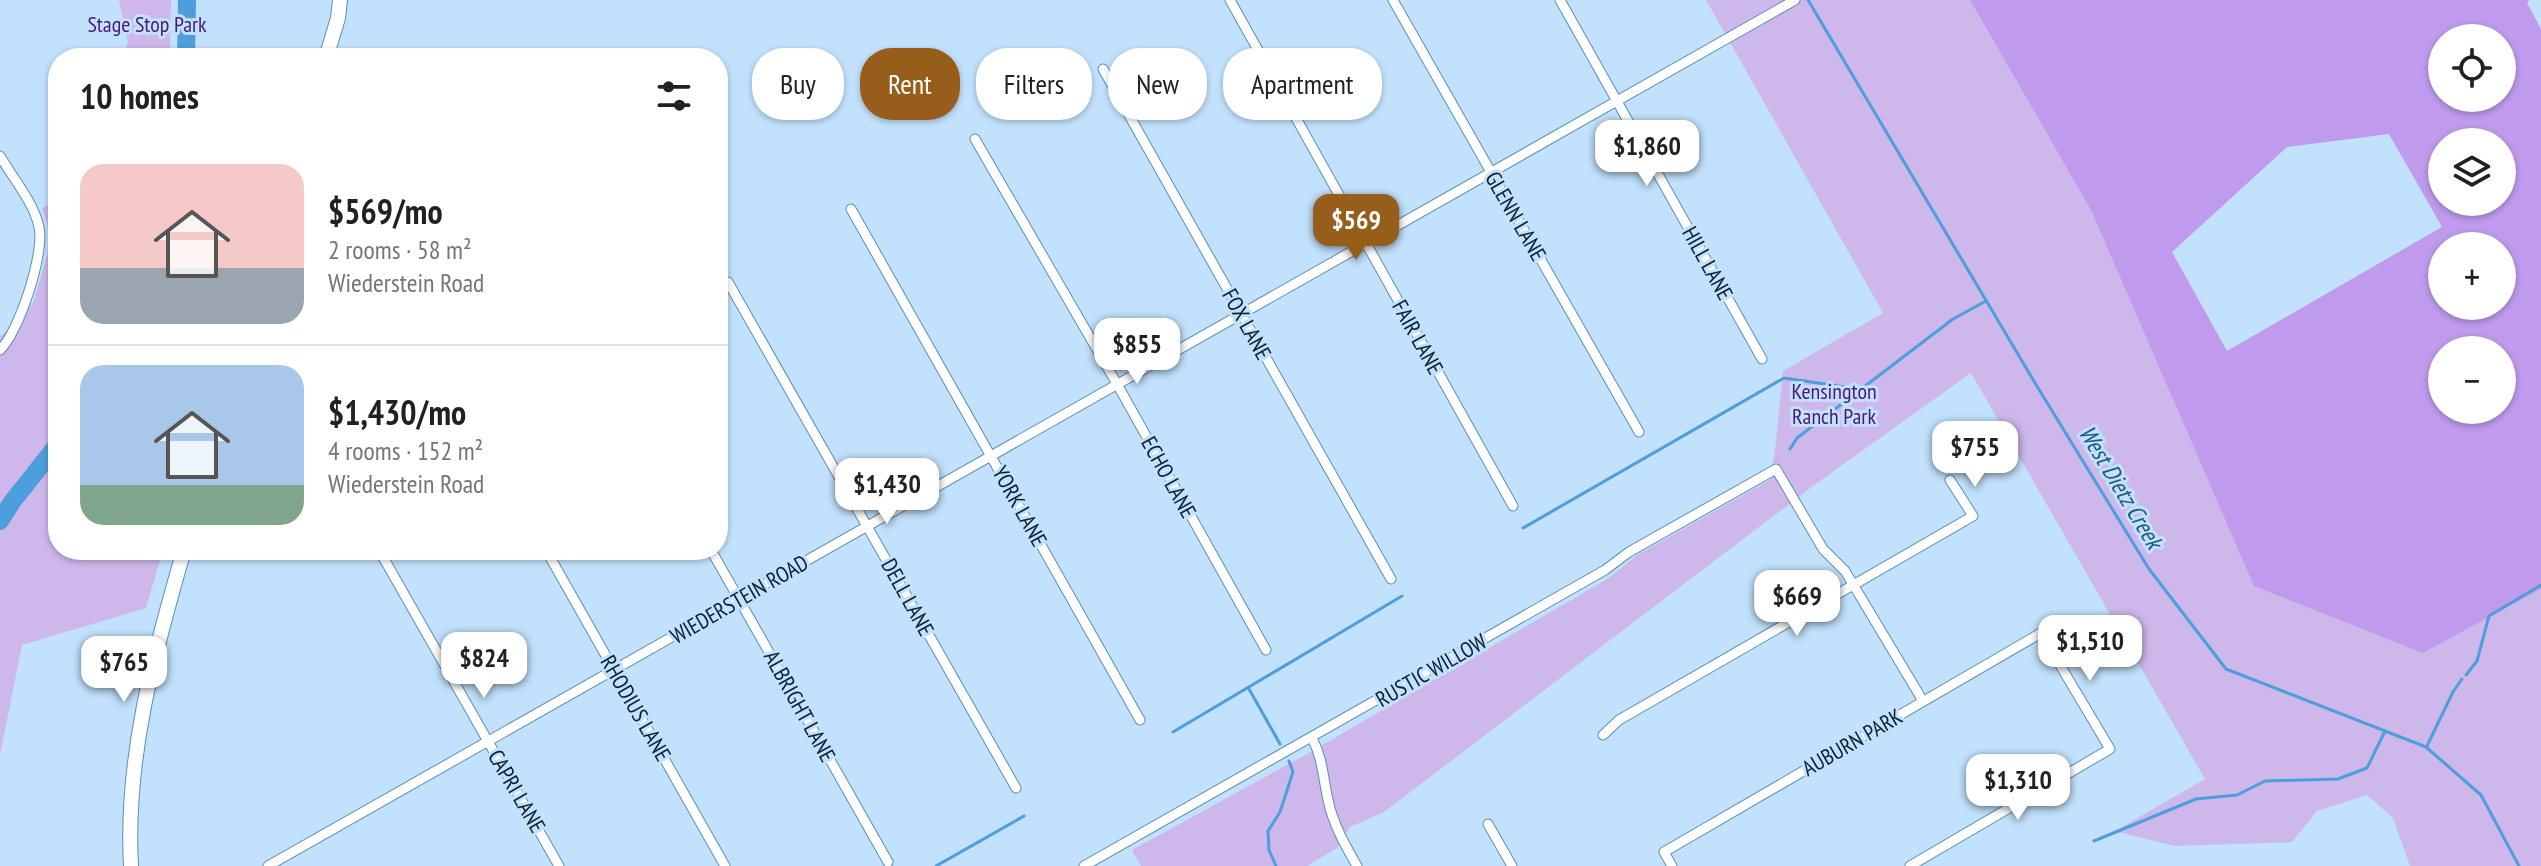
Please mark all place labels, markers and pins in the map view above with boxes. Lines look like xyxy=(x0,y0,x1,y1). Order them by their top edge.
pin: $1,860 xyxy=(1582,120,1712,188)
pin: $569 xyxy=(1309,194,1403,262)
pin: $855 xyxy=(1090,318,1184,386)
pin: $755 xyxy=(1928,421,2022,489)
pin: $1,430 xyxy=(822,458,952,526)
pin: $669 xyxy=(1750,570,1844,638)
pin: $1,510 xyxy=(2025,615,2155,683)
pin: $824 xyxy=(437,632,531,700)
pin: $765 xyxy=(77,636,171,704)
pin: $1,310 xyxy=(1953,754,2083,822)

